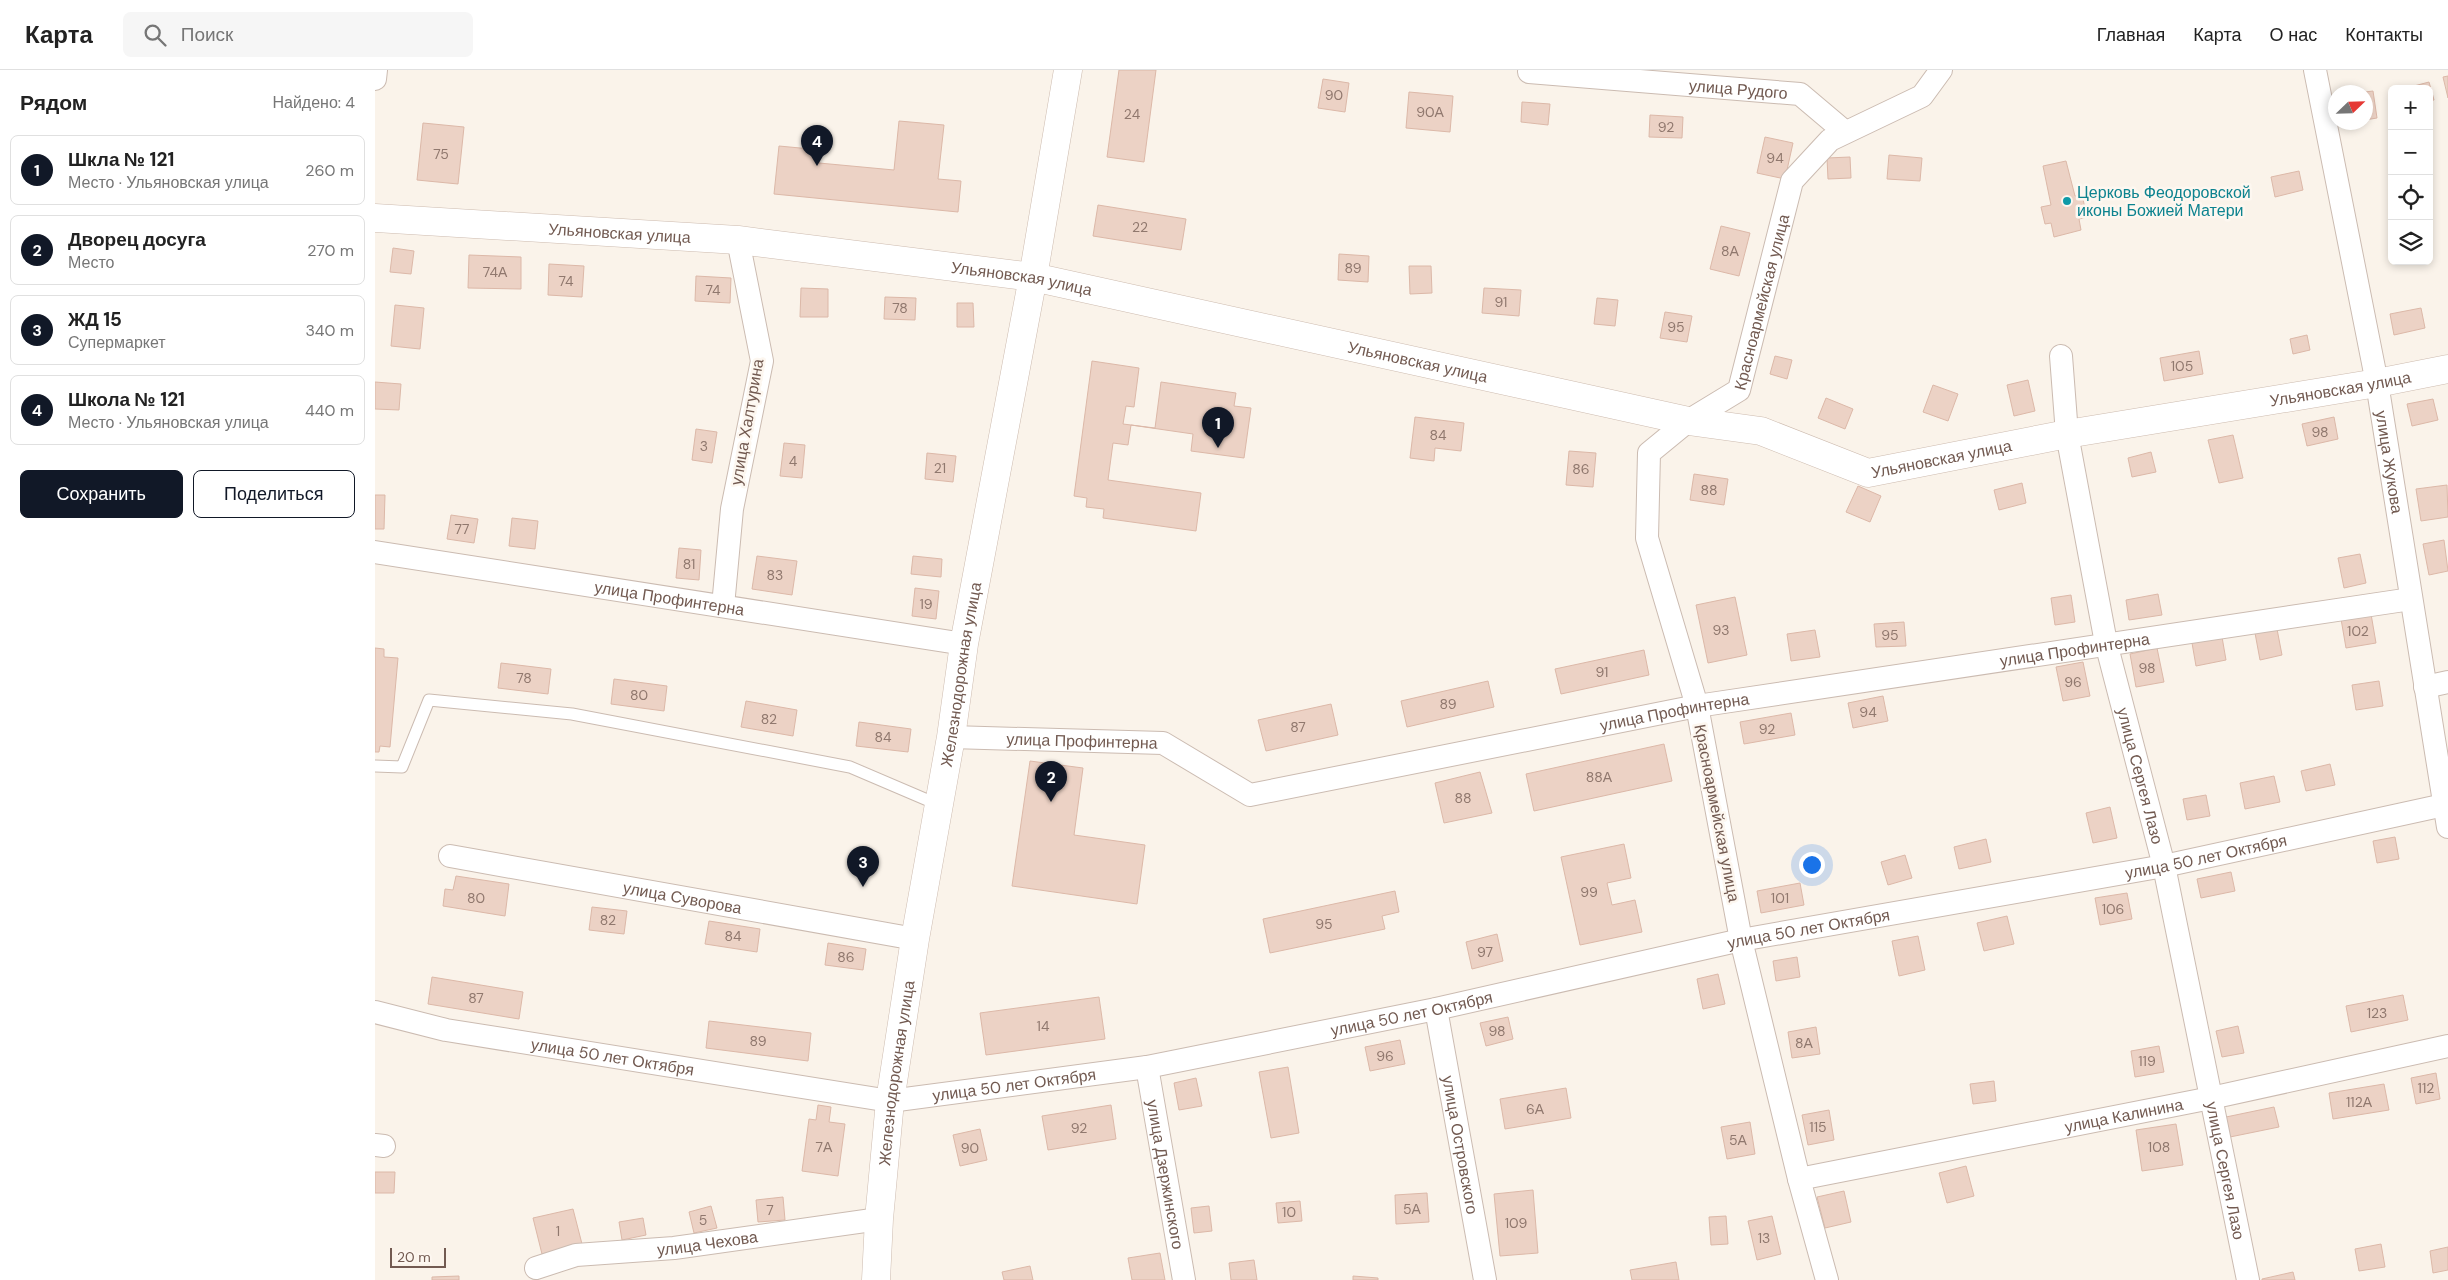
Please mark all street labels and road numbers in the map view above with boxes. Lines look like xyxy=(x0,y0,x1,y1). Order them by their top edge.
street label: улица Рудого xyxy=(1688,75,1789,103)
street label: Красноармейская улица xyxy=(1729,212,1794,392)
street label: Ульяновская улица xyxy=(548,218,692,248)
street label: Ульяновская улица xyxy=(950,256,1094,300)
street label: Ульяновская улица xyxy=(1346,336,1490,387)
street label: улица Халтурина xyxy=(726,357,768,487)
street label: Ульяновская улица xyxy=(2268,366,2413,411)
street label: улица Жукова xyxy=(2371,409,2408,515)
street label: Ульяновская улица xyxy=(1869,435,2014,483)
street label: улица Профинтерна xyxy=(593,576,746,620)
street label: Железнодорожная улица xyxy=(935,580,986,768)
street label: улица Профинтерна xyxy=(1998,628,2151,671)
street label: улица Профинтерна xyxy=(1598,688,1750,736)
street label: улица Сергея Лазо xyxy=(2113,705,2168,846)
street label: Красноармейская улица xyxy=(1689,722,1745,904)
street label: улица Профинтерна xyxy=(1006,728,1158,753)
street label: улица 50 лет Октября xyxy=(2123,829,2289,883)
street label: улица Суворова xyxy=(621,877,743,918)
street label: улица 50 лет Октября xyxy=(1725,904,1891,953)
street label: Железнодорожная улица xyxy=(874,979,919,1167)
street label: улица 50 лет Октября xyxy=(1329,986,1494,1040)
street label: улица 50 лет Октября xyxy=(530,1033,696,1080)
street label: улица 50 лет Октября xyxy=(931,1063,1097,1106)
street label: улица Островского xyxy=(1438,1074,1483,1216)
street label: улица Калинина xyxy=(2063,1093,2185,1137)
street label: улица Дзержинского xyxy=(1142,1098,1189,1251)
street label: улица Сергея Лазо xyxy=(2202,1100,2250,1241)
street label: улица Чехова xyxy=(656,1226,759,1260)

